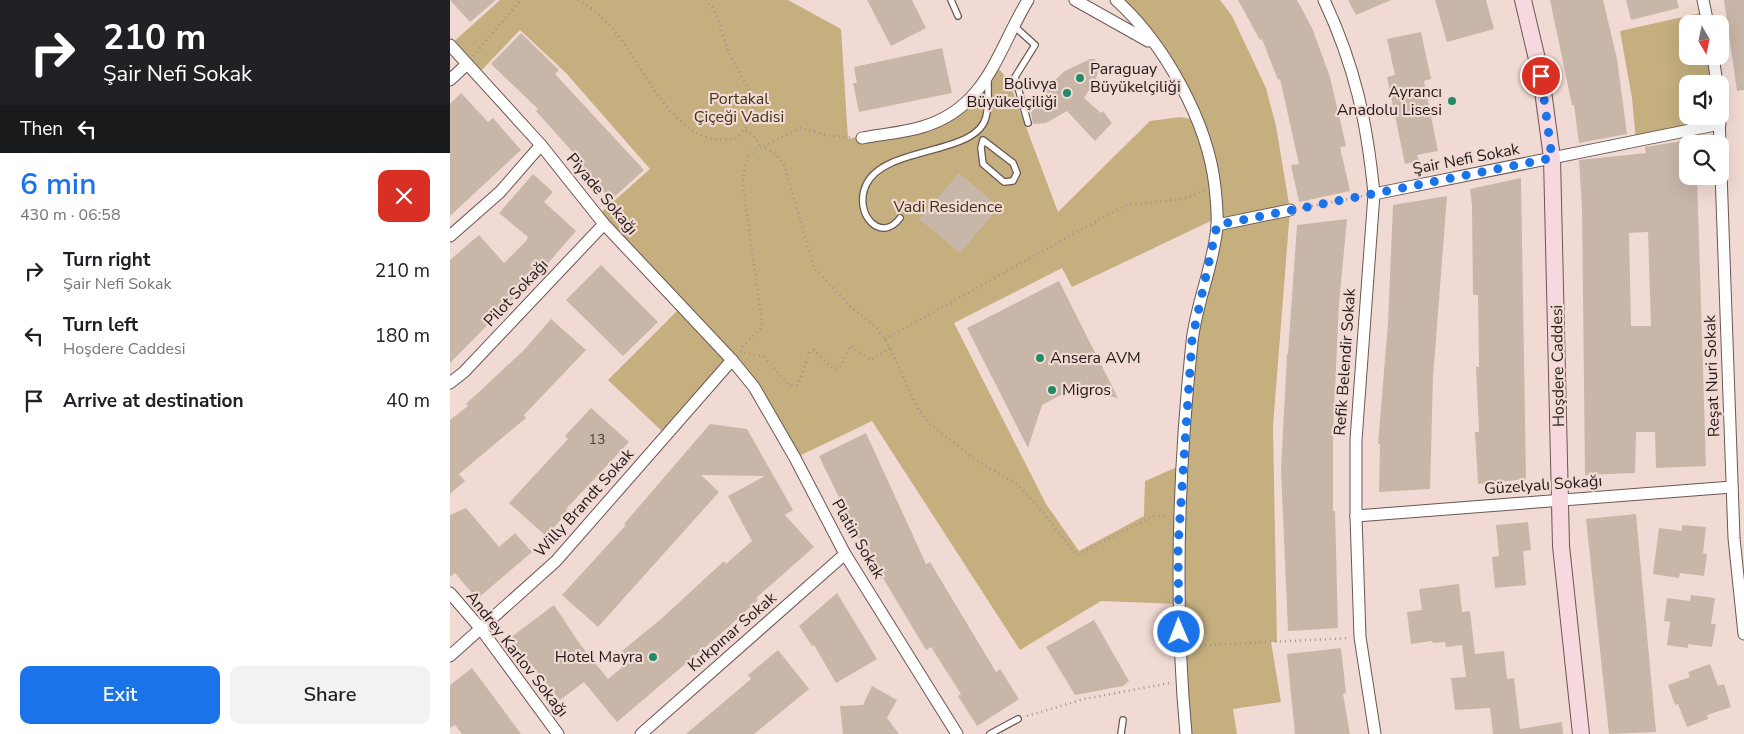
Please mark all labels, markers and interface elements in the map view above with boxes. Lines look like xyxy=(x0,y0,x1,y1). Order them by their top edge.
text: 210 m xyxy=(103,14,206,61)
north arrow xyxy=(1679,15,1729,65)
map controls xyxy=(1679,15,1729,185)
icon: right xyxy=(20,20,85,85)
pin xyxy=(1520,55,1562,97)
place label: Paraguay Büyükelçiliği xyxy=(1090,58,1181,98)
text: Şair Nefi Sokak xyxy=(103,59,252,89)
icon: arrive xyxy=(1527,62,1555,90)
marker: Paraguay Büyükelçiliği xyxy=(1074,72,1086,84)
place label: Bolivya Büyükelçiliği xyxy=(966,73,1057,113)
button: sound xyxy=(1679,75,1729,125)
place label: Ayrancı Anadolu Lisesi xyxy=(1337,81,1442,121)
marker: Bolivya Büyükelçiliği xyxy=(1061,87,1073,99)
park label: Portakal Çiçeği Vadisi xyxy=(694,88,784,128)
marker: Ayrancı Anadolu Lisesi xyxy=(1446,95,1458,107)
icon: left xyxy=(73,115,101,143)
text: Then xyxy=(20,116,63,142)
button: search xyxy=(1679,135,1729,185)
street label: Şair Nefi Sokak xyxy=(1411,138,1522,180)
street label: Piyade Sokağı xyxy=(561,148,643,240)
text: 6 min xyxy=(20,164,96,205)
button: close xyxy=(378,170,430,222)
park label: Vadi Residence xyxy=(893,196,1002,218)
text: 430 m · 06:58 xyxy=(20,204,121,226)
text: Turn right xyxy=(63,247,150,273)
street label: Pilot Sokağı xyxy=(479,254,553,332)
icon: right xyxy=(20,257,48,285)
text: 210 m xyxy=(375,258,430,284)
text: Şair Nefi Sokak xyxy=(63,273,171,295)
street label: Refik Belendir Sokak xyxy=(1329,287,1361,436)
street label: Hoşdere Caddesi xyxy=(1546,305,1570,427)
text: Turn left xyxy=(63,312,138,338)
street label: Reşat Nuri Sokak xyxy=(1699,313,1725,438)
icon: left xyxy=(20,322,48,350)
text: 180 m xyxy=(375,323,430,349)
text: Hoşdere Caddesi xyxy=(63,338,185,360)
place label: Ansera AVM xyxy=(1050,347,1141,369)
marker: Ansera AVM xyxy=(1034,352,1046,364)
place label: Migros xyxy=(1062,379,1111,401)
marker: Migros xyxy=(1046,384,1058,396)
icon: arrive xyxy=(20,387,48,415)
text: Arrive at destination xyxy=(63,388,244,414)
text: 40 m xyxy=(386,388,430,414)
house number: 13 xyxy=(589,430,605,449)
street label: Willy Brandt Sokak xyxy=(529,443,639,562)
street label: Güzelyalı Sokağı xyxy=(1483,470,1603,500)
street label: Platin Sokak xyxy=(826,495,890,584)
street label: Andrey Karlov Sokağı xyxy=(461,586,573,722)
street label: Kırkpınar Sokak xyxy=(683,587,782,677)
position arrow xyxy=(1152,605,1204,657)
place label: Hotel Mayra xyxy=(555,646,643,668)
marker: Hotel Mayra xyxy=(647,651,659,663)
button: Exit xyxy=(20,666,220,724)
button: Share xyxy=(230,666,430,724)

